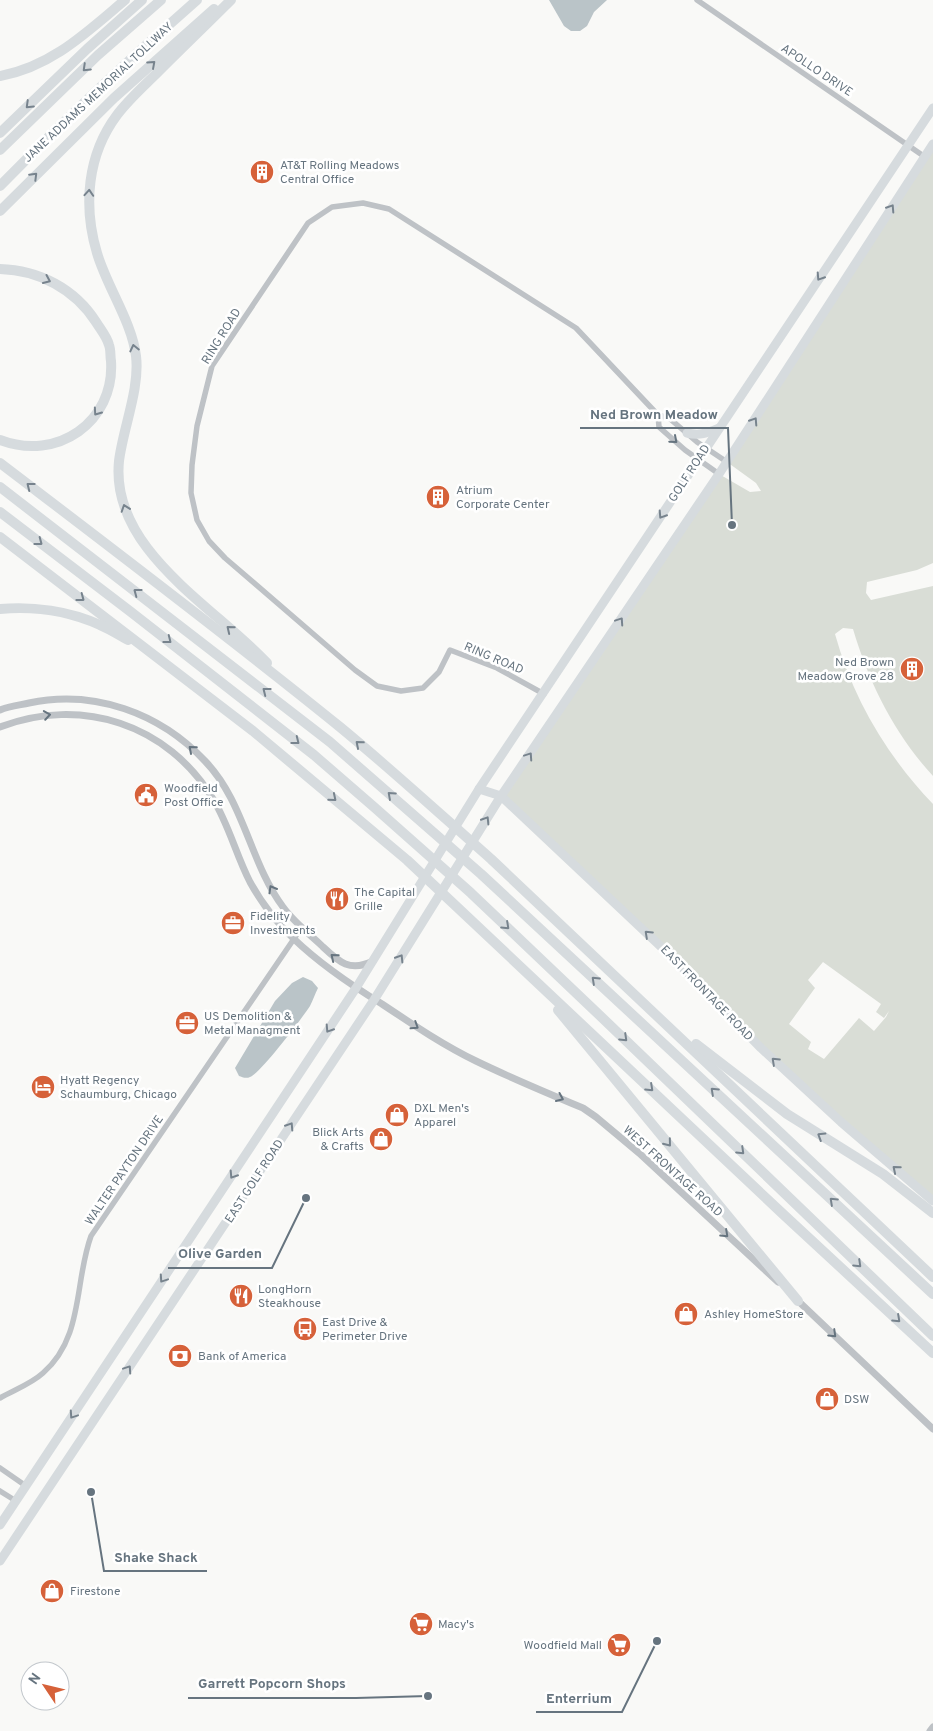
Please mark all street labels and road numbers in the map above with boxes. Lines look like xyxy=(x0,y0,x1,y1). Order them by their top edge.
street label: JANE ADDAMS MEMORIAL TOLLWAY xyxy=(21,19,177,166)
street label: APOLLO DRIVE xyxy=(777,41,855,101)
street label: RING ROAD xyxy=(198,305,245,368)
street label: GOLF ROAD xyxy=(665,442,714,505)
street label: RING ROAD xyxy=(461,639,526,679)
street label: EAST FRONTAGE ROAD xyxy=(656,942,756,1045)
street label: WALTER PAYTON DRIVE xyxy=(82,1112,168,1229)
street label: WEST FRONTAGE ROAD xyxy=(619,1123,726,1221)
street label: EAST GOLF ROAD xyxy=(222,1137,288,1227)

